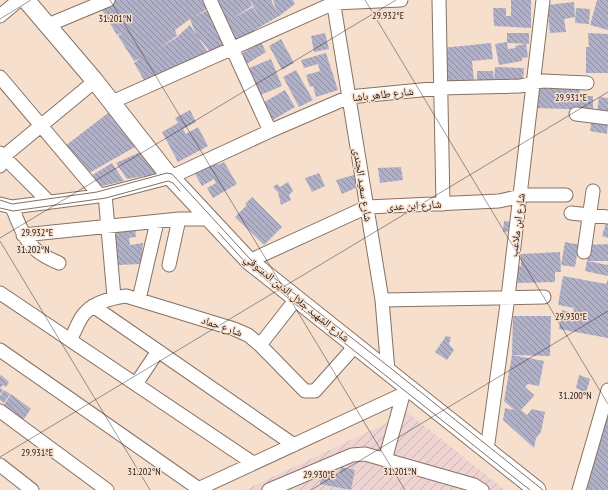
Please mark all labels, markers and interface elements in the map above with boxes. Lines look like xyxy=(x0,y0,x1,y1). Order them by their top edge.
text: 29.932°E xyxy=(372,9,404,22)
text: 31.201°N xyxy=(98,12,132,25)
street label: شارع طاهر باشا xyxy=(352,84,414,104)
text: 29.931°E xyxy=(555,91,587,104)
street label: شارع سعيد الجندى xyxy=(350,147,376,223)
street label: شارع ابن ملاعب xyxy=(506,192,528,258)
street label: شارع ابن عدى xyxy=(386,197,442,213)
text: 29.932°E xyxy=(21,226,53,239)
text: 31.202°N xyxy=(16,243,50,256)
street label: شارع الشهيد جلال الدين الدسوقي xyxy=(240,251,352,346)
text: 29.930°E xyxy=(555,310,587,323)
street label: شارع حماد xyxy=(200,313,244,339)
text: 31.200°N xyxy=(558,389,592,402)
text: 29.931°E xyxy=(21,446,53,459)
text: 31.202°N xyxy=(127,465,161,478)
text: 31.201°N xyxy=(383,465,417,478)
text: 29.930°E xyxy=(303,468,335,481)

